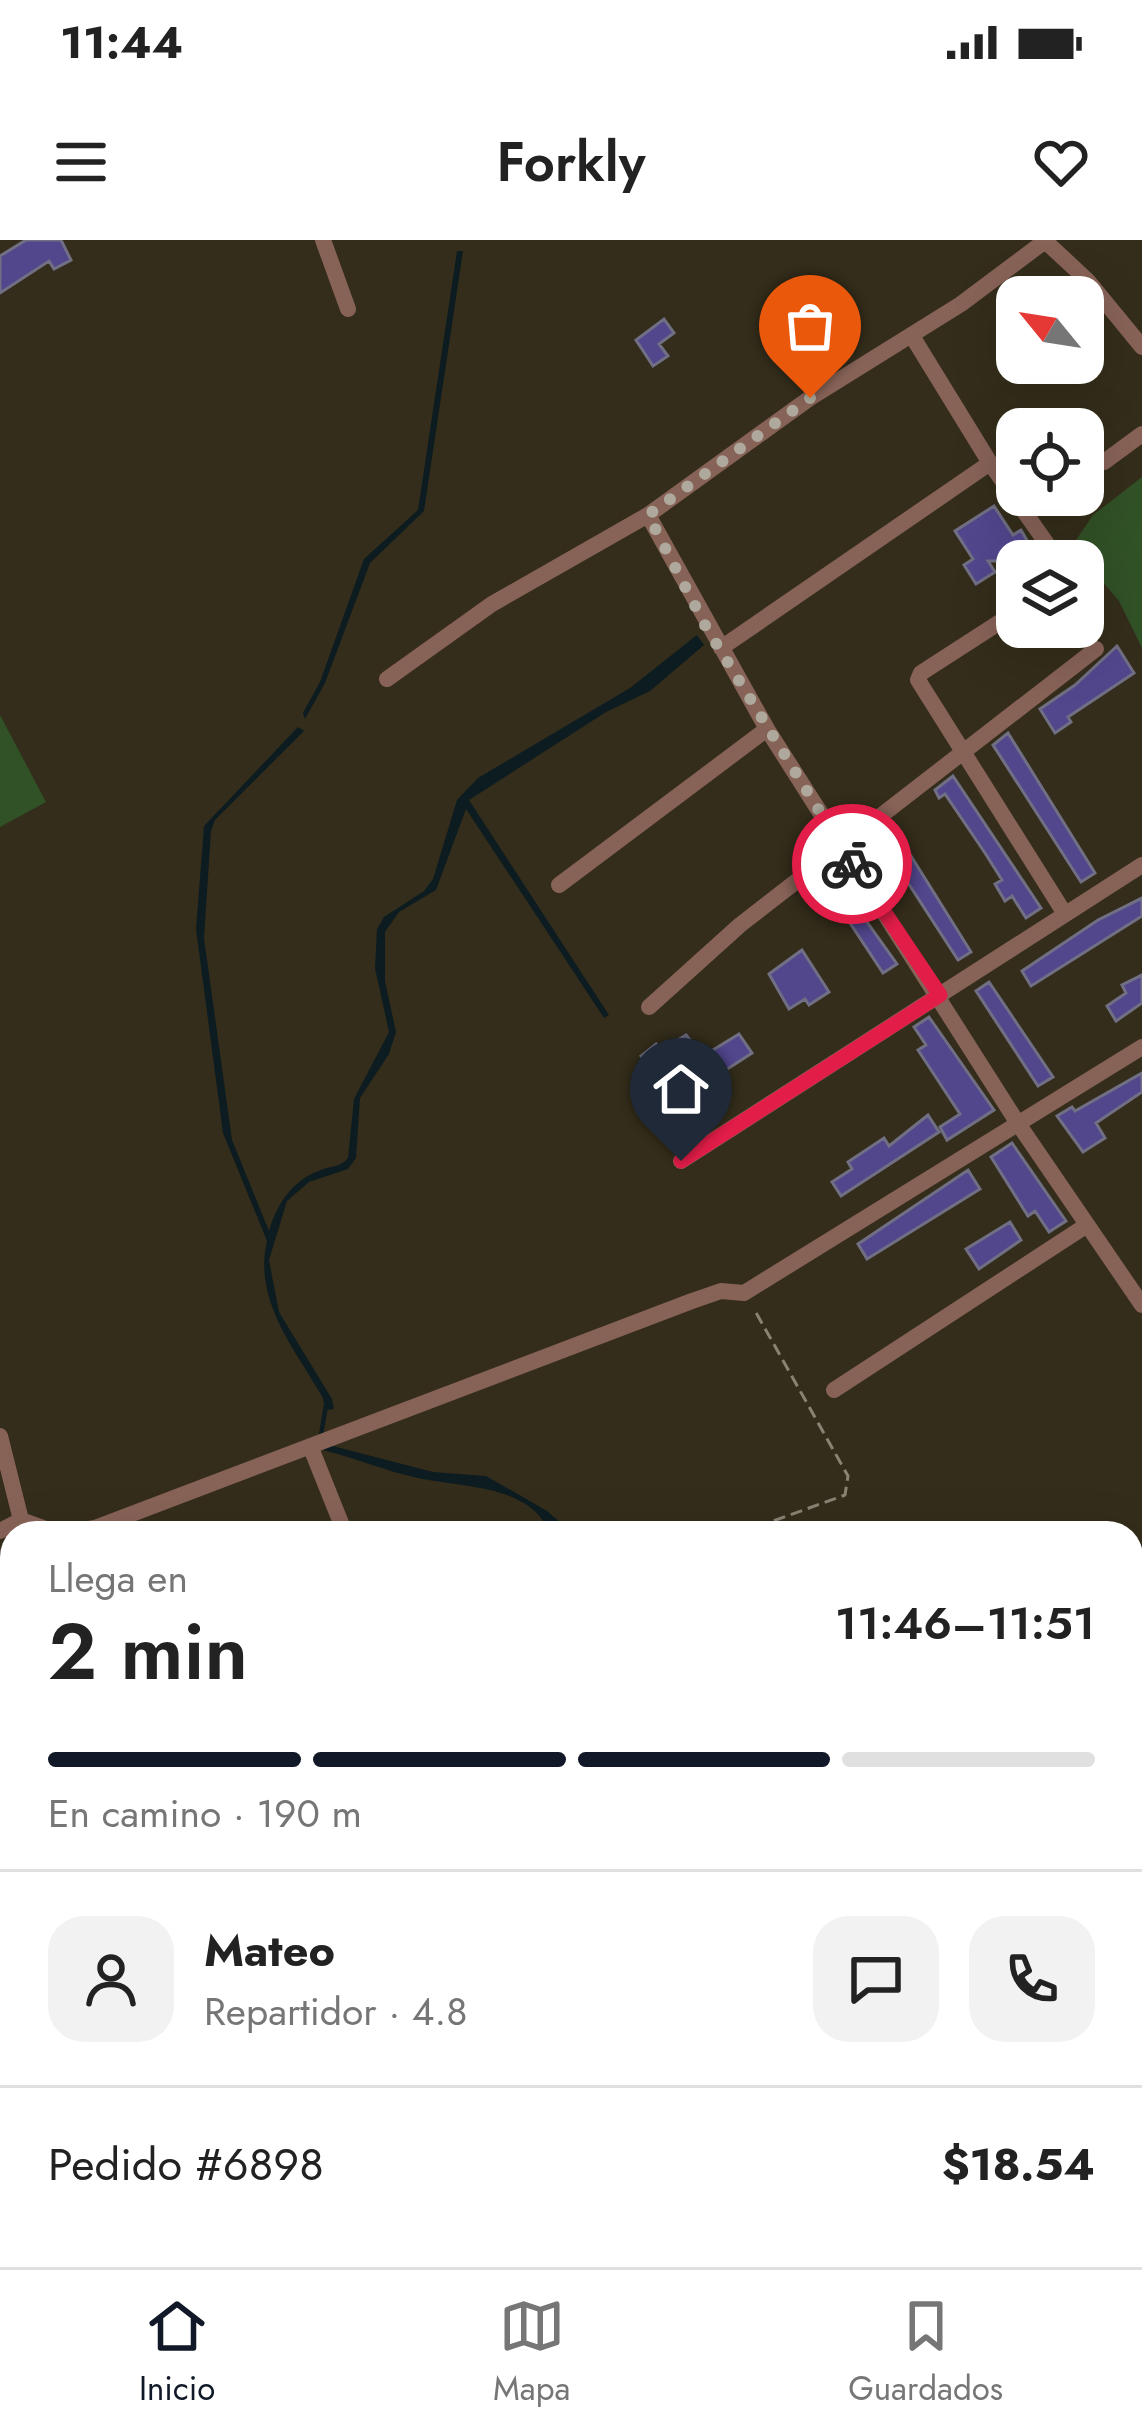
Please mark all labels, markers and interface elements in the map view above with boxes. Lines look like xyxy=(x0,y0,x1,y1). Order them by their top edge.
text: 11:44 xyxy=(60,10,183,75)
text: Forkly xyxy=(496,123,646,201)
icon: menu xyxy=(48,129,114,195)
icon: heart xyxy=(1028,129,1094,195)
pin xyxy=(759,275,861,398)
north arrow xyxy=(996,276,1104,384)
map controls xyxy=(996,276,1104,648)
icon: bag xyxy=(777,293,843,359)
button: locate xyxy=(996,408,1104,516)
button: layers xyxy=(996,540,1104,648)
courier xyxy=(792,804,912,924)
icon: bike xyxy=(819,831,885,897)
pin xyxy=(630,1038,732,1161)
icon: home xyxy=(648,1056,714,1122)
text: Llega en xyxy=(48,1550,188,1607)
text: 11:46–11:51 xyxy=(835,1591,1095,1656)
text: 2 min xyxy=(48,1596,248,1708)
text: En camino · 190 m xyxy=(48,1785,362,1842)
button: person xyxy=(48,1916,174,2042)
button: chat xyxy=(813,1916,939,2042)
button: phone xyxy=(969,1916,1095,2042)
text: Mateo xyxy=(204,1918,335,1983)
text: Repartidor · 4.8 xyxy=(204,1983,468,2040)
text: Pedido #6898 xyxy=(48,2132,324,2197)
text: $18.54 xyxy=(942,2132,1095,2197)
tab: Inicio xyxy=(139,2293,215,2412)
tab: Mapa xyxy=(493,2293,570,2412)
tab: Guardados xyxy=(848,2293,1003,2412)

